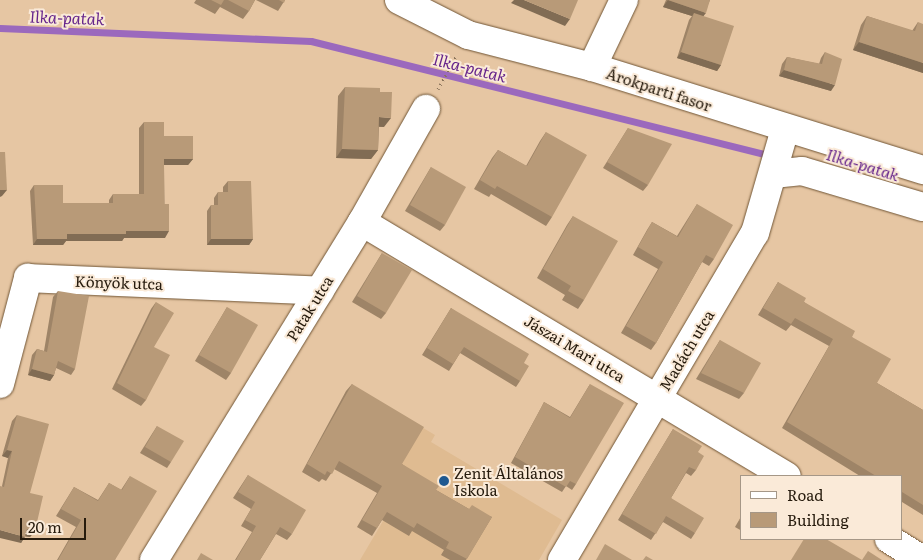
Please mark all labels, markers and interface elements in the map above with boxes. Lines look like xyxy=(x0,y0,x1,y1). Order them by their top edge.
water label: Ilka-patak xyxy=(29,6,105,28)
water label: Ilka-patak xyxy=(431,49,509,85)
street label: Árokparti fasor xyxy=(604,63,714,115)
water label: Ilka-patak xyxy=(824,144,902,184)
street label: Könyök utca xyxy=(75,271,163,293)
street label: Patak utca xyxy=(282,272,336,344)
street label: Madách utca xyxy=(655,306,717,394)
street label: Jászai Mari utca xyxy=(521,311,629,385)
place label: Zenit Általános Iskola xyxy=(454,463,563,498)
marker: Zenit Általános Iskola xyxy=(438,475,450,487)
legend xyxy=(740,475,903,540)
text: Road xyxy=(787,483,823,506)
scale bar xyxy=(22,508,89,540)
text: Building xyxy=(787,508,849,531)
text: 20 m xyxy=(28,515,62,538)

